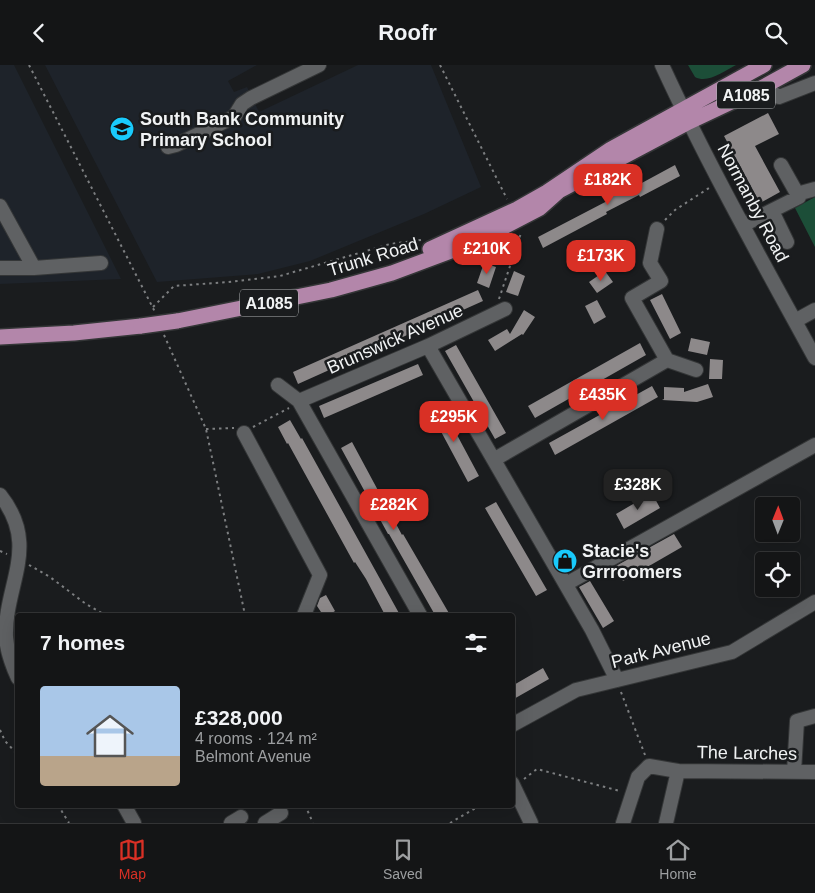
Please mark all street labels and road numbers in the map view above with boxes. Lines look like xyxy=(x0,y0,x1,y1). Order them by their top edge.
road number: A1085 xyxy=(717,81,775,109)
street label: Normanby Road xyxy=(713,140,793,266)
street label: Trunk Road xyxy=(325,234,421,280)
road number: A1085 xyxy=(240,289,298,317)
street label: Brunswick Avenue xyxy=(324,300,466,378)
street label: Park Avenue xyxy=(609,628,713,672)
street label: The Larches xyxy=(697,742,797,764)

